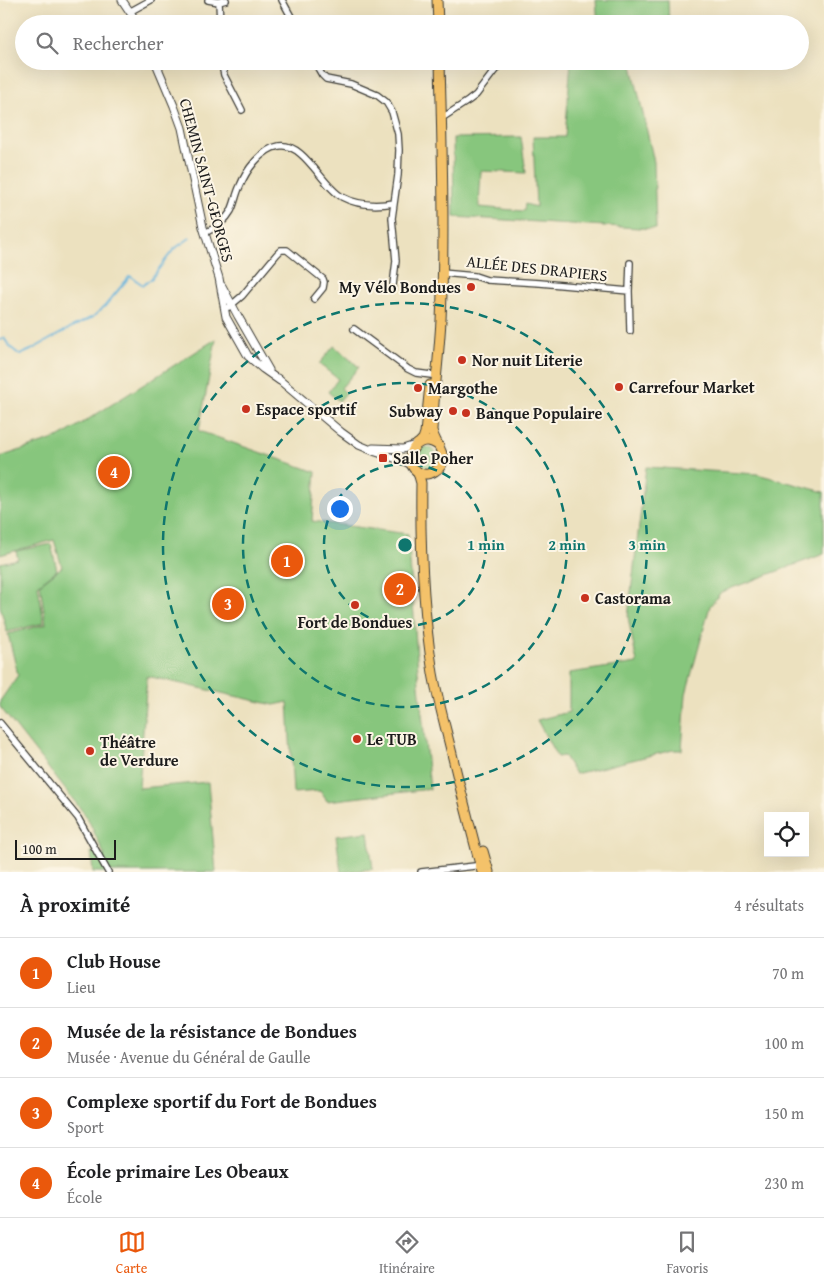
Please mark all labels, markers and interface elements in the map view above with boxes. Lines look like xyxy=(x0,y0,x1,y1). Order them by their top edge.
search box xyxy=(15,15,809,70)
icon: search xyxy=(33,29,61,57)
text: Rechercher xyxy=(73,29,164,57)
street label: CHEMIN SAINT-GEORGES xyxy=(174,95,240,265)
street label: ALLÉE DES DRAPIERS xyxy=(465,249,609,287)
place label: My Vélo Bondues xyxy=(339,275,461,299)
marker: My Vélo Bondues xyxy=(465,281,477,293)
place label: Nor nuit Literie xyxy=(472,348,583,372)
marker: Nor nuit Literie xyxy=(456,354,468,366)
place label: Carrefour Market xyxy=(629,375,755,399)
place label: Margothe xyxy=(428,376,498,400)
marker: Carrefour Market xyxy=(613,381,625,393)
marker: Margothe xyxy=(412,382,424,394)
place label: Espace sportif xyxy=(256,397,358,421)
place label: Subway xyxy=(389,399,444,423)
place label: Banque Populaire xyxy=(476,401,602,425)
marker: Espace sportif xyxy=(240,403,252,415)
marker: Subway xyxy=(447,405,459,417)
marker: Banque Populaire xyxy=(460,407,472,419)
place label: Salle Poher xyxy=(393,446,474,470)
marker: Salle Poher xyxy=(377,452,389,464)
pin: 4 xyxy=(98,453,130,491)
your location xyxy=(327,496,353,522)
text: 1 min xyxy=(467,534,505,555)
text: 2 min xyxy=(548,534,586,555)
text: 3 min xyxy=(628,534,666,555)
centre of rings xyxy=(396,536,414,554)
pin: 1 xyxy=(271,542,303,580)
pin: 2 xyxy=(384,570,416,608)
pin: 3 xyxy=(212,585,244,623)
place label: Castorama xyxy=(595,586,672,610)
marker: Castorama xyxy=(579,592,591,604)
marker: Fort de Bondues xyxy=(349,599,361,611)
place label: Fort de Bondues xyxy=(298,610,412,634)
place label: Le TUB xyxy=(367,727,417,751)
place label: Théâtre de Verdure xyxy=(100,730,179,772)
marker: Le TUB xyxy=(351,733,363,745)
marker: Théâtre de Verdure xyxy=(84,745,96,757)
map controls xyxy=(764,812,809,857)
button: locate xyxy=(764,812,809,857)
scale bar xyxy=(15,837,116,860)
text: 100 m xyxy=(22,839,57,859)
text: À proximité xyxy=(20,889,130,920)
text: 4 résultats xyxy=(734,893,804,917)
text: Club House xyxy=(67,947,161,975)
text: 1 xyxy=(32,961,40,985)
text: 70 m xyxy=(772,961,804,985)
text: Lieu xyxy=(67,975,95,999)
text: Musée de la résistance de Bondues xyxy=(67,1017,357,1045)
text: 2 xyxy=(32,1031,40,1055)
text: 100 m xyxy=(764,1031,804,1055)
text: Musée · Avenue du Général de Gaulle xyxy=(67,1045,310,1069)
text: Complexe sportif du Fort de Bondues xyxy=(67,1087,377,1115)
text: 3 xyxy=(32,1101,40,1125)
text: 150 m xyxy=(764,1101,804,1125)
text: Sport xyxy=(67,1115,104,1139)
text: École primaire Les Obeaux xyxy=(67,1157,289,1185)
text: 4 xyxy=(32,1171,40,1195)
text: 230 m xyxy=(764,1171,804,1195)
text: École xyxy=(67,1185,102,1209)
tab: Carte xyxy=(116,1228,147,1278)
tab: Itinéraire xyxy=(379,1228,435,1278)
tab: Favoris xyxy=(666,1228,708,1278)

